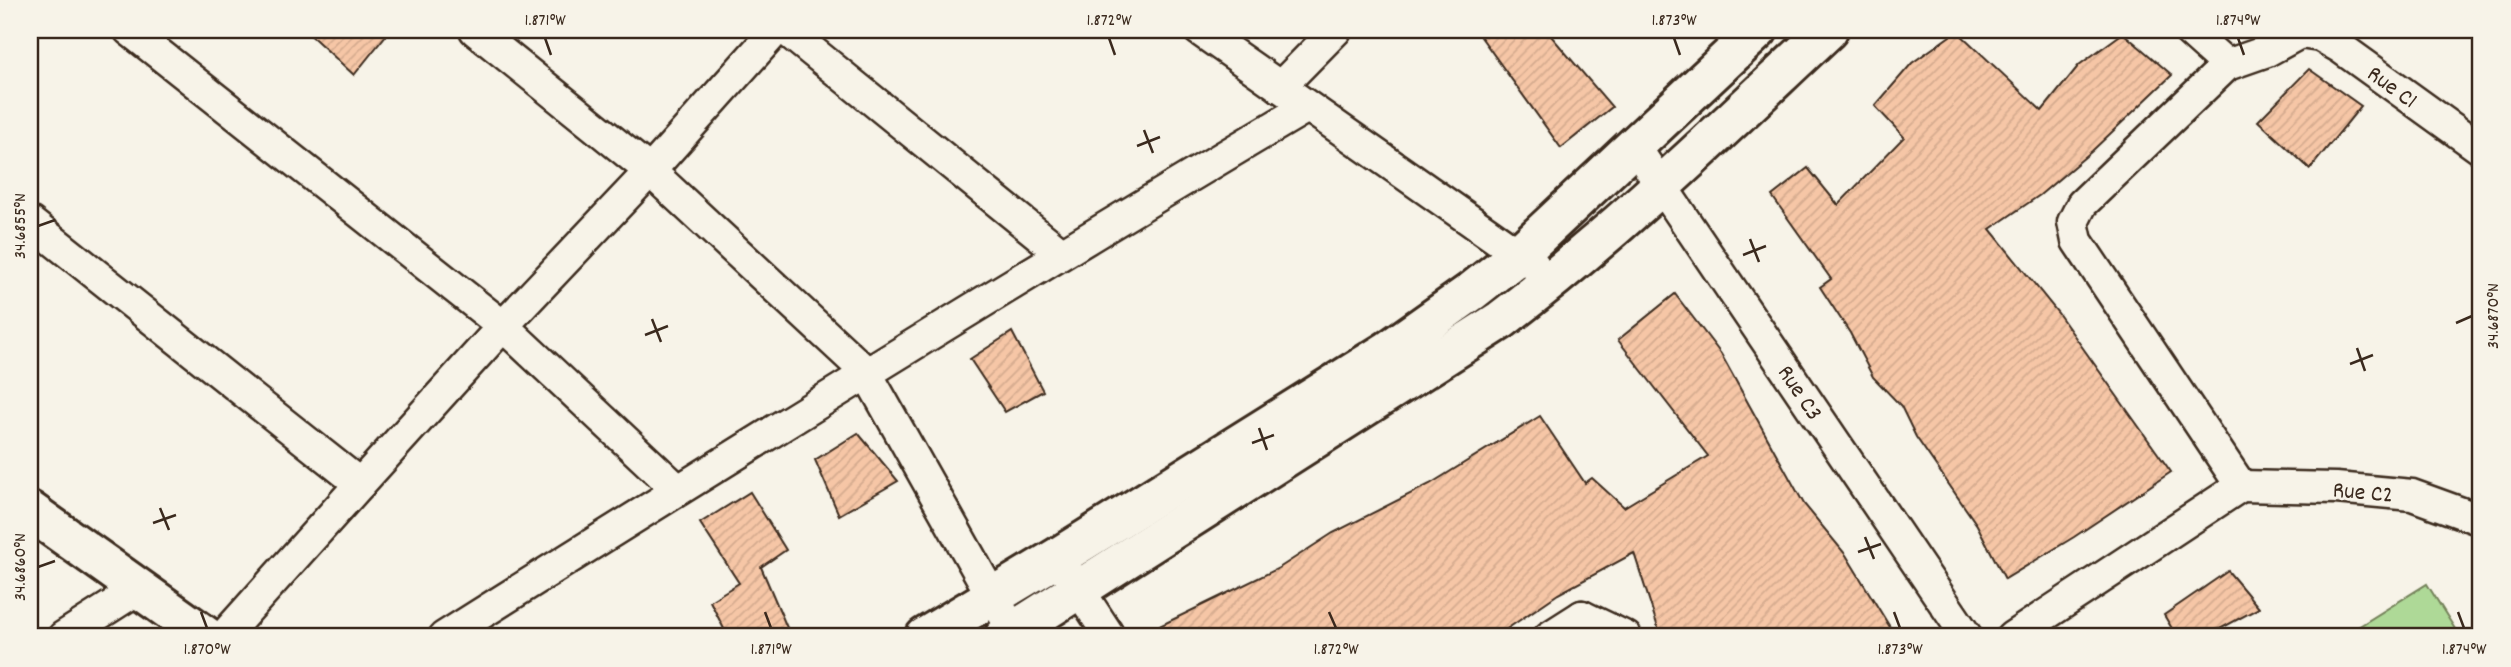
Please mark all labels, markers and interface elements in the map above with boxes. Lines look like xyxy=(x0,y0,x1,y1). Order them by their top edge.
text: 1.871°W xyxy=(524,9,566,34)
text: 1.872°W xyxy=(1086,9,1132,34)
text: 1.873°W xyxy=(1651,9,1697,34)
text: 1.874°W xyxy=(2216,9,2261,34)
street label: Rue C1 xyxy=(2359,58,2424,118)
text: 34.6855°N xyxy=(9,193,34,259)
text: 34.6870°N xyxy=(2482,283,2507,349)
street label: Rue C3 xyxy=(1767,359,1830,428)
street label: Rue C2 xyxy=(2331,474,2394,514)
text: 34.6860°N xyxy=(9,533,34,601)
text: 1.870°W xyxy=(184,638,231,663)
text: 1.871°W xyxy=(750,638,792,663)
text: 1.872°W xyxy=(1313,638,1359,663)
text: 1.873°W xyxy=(1877,638,1923,663)
text: 1.874°W xyxy=(2442,638,2487,663)

